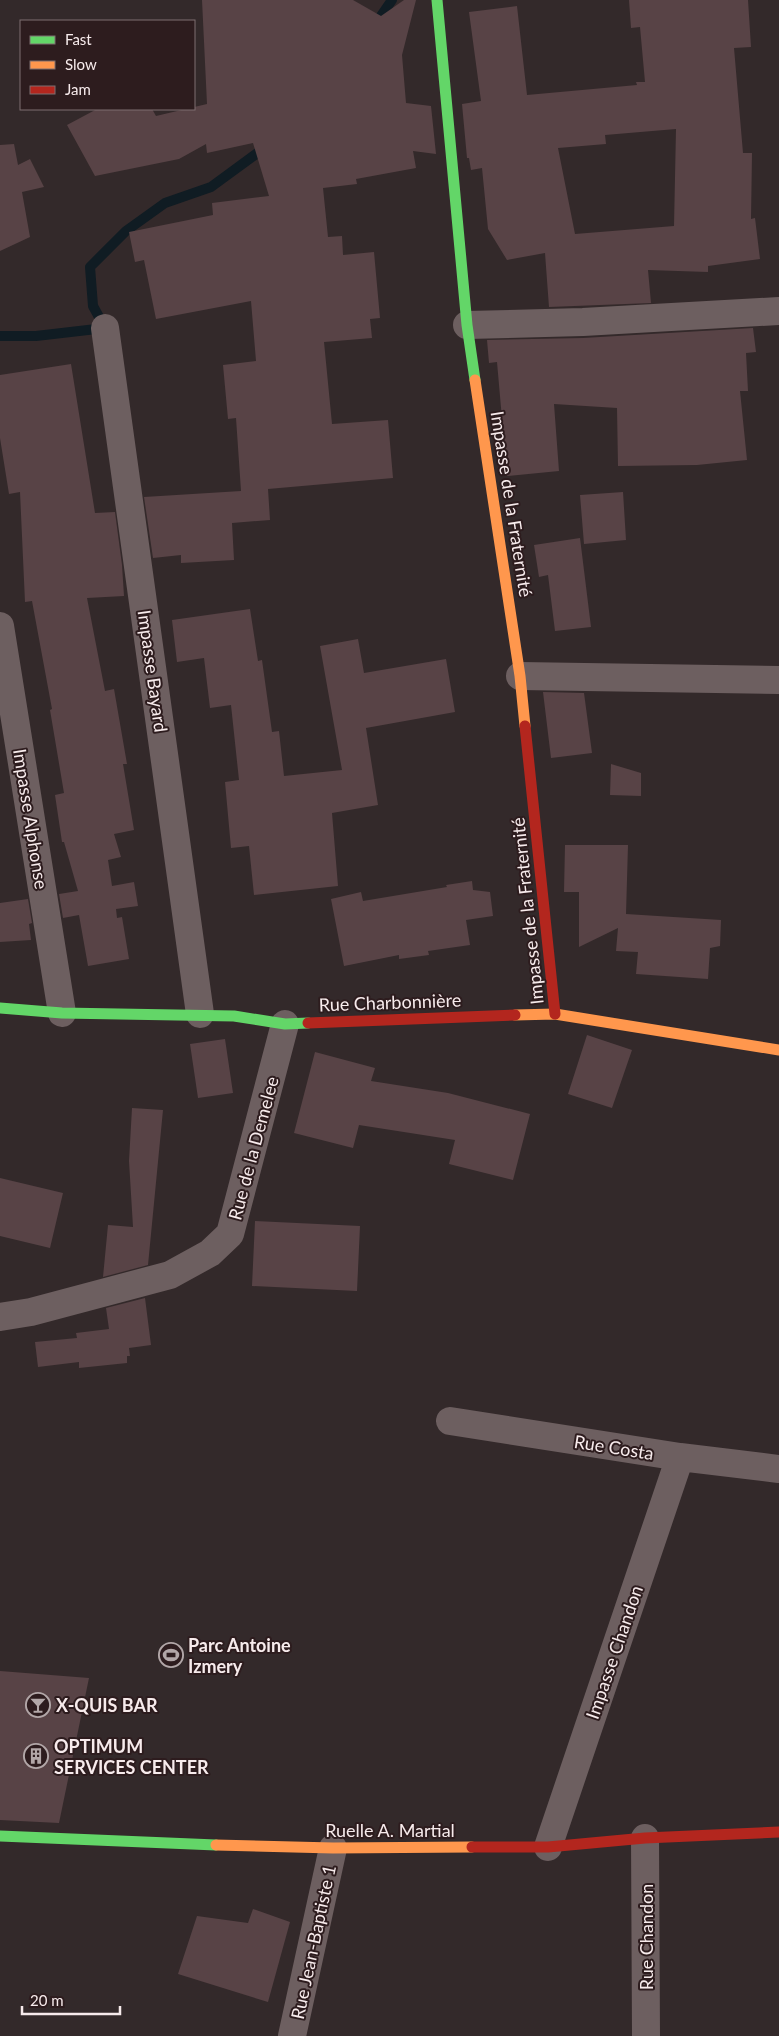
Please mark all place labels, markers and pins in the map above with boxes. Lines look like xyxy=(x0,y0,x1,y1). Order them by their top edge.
place label: Parc Antoine Izmery xyxy=(188,1634,291,1677)
sports icon: Parc Antoine Izmery xyxy=(158,1642,184,1668)
bar icon: X-QUIS BAR xyxy=(25,1692,51,1718)
place label: X-QUIS BAR xyxy=(56,1694,158,1716)
place label: OPTIMUM SERVICES CENTER xyxy=(54,1735,209,1778)
building icon: OPTIMUM SERVICES CENTER xyxy=(23,1743,49,1769)

